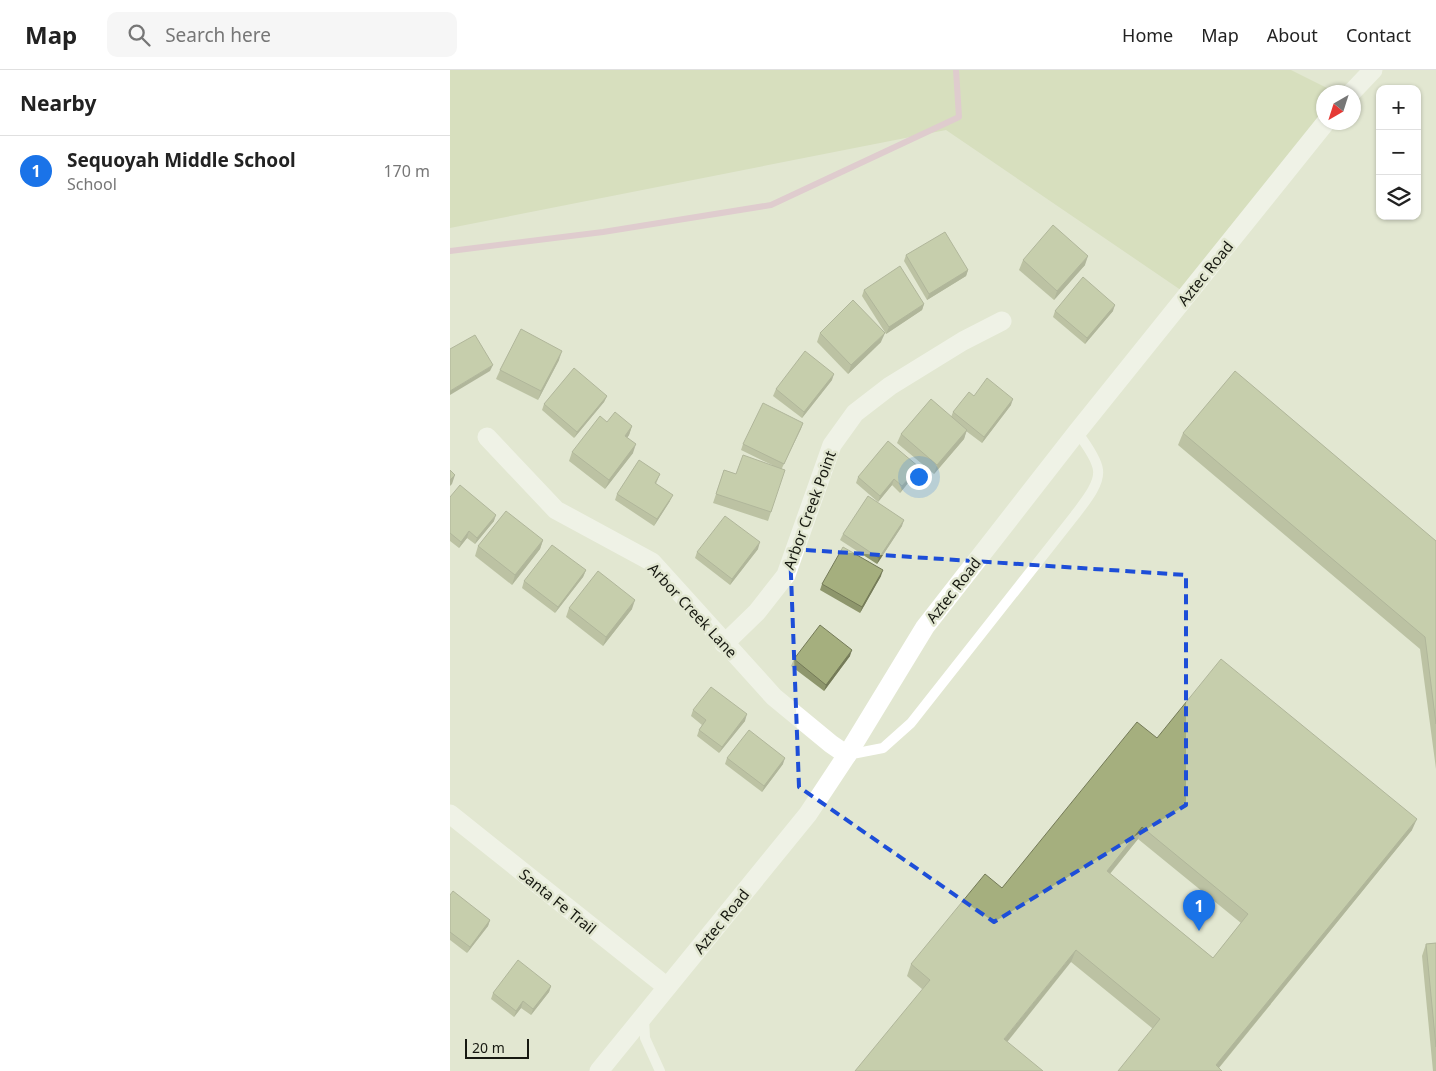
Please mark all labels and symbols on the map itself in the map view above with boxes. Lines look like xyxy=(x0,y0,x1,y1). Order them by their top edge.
north arrow xyxy=(1316,85,1361,130)
street label: Aztec Road xyxy=(1173,237,1237,309)
street label: Arbor Creek Point xyxy=(778,447,840,572)
your location xyxy=(906,464,932,490)
street label: Aztec Road xyxy=(921,553,985,627)
street label: Arbor Creek Lane xyxy=(644,558,742,662)
street label: Santa Fe Trail xyxy=(515,864,601,938)
street label: Aztec Road xyxy=(689,885,753,957)
pin: 1 xyxy=(1183,890,1215,931)
scale bar xyxy=(465,1036,529,1059)

